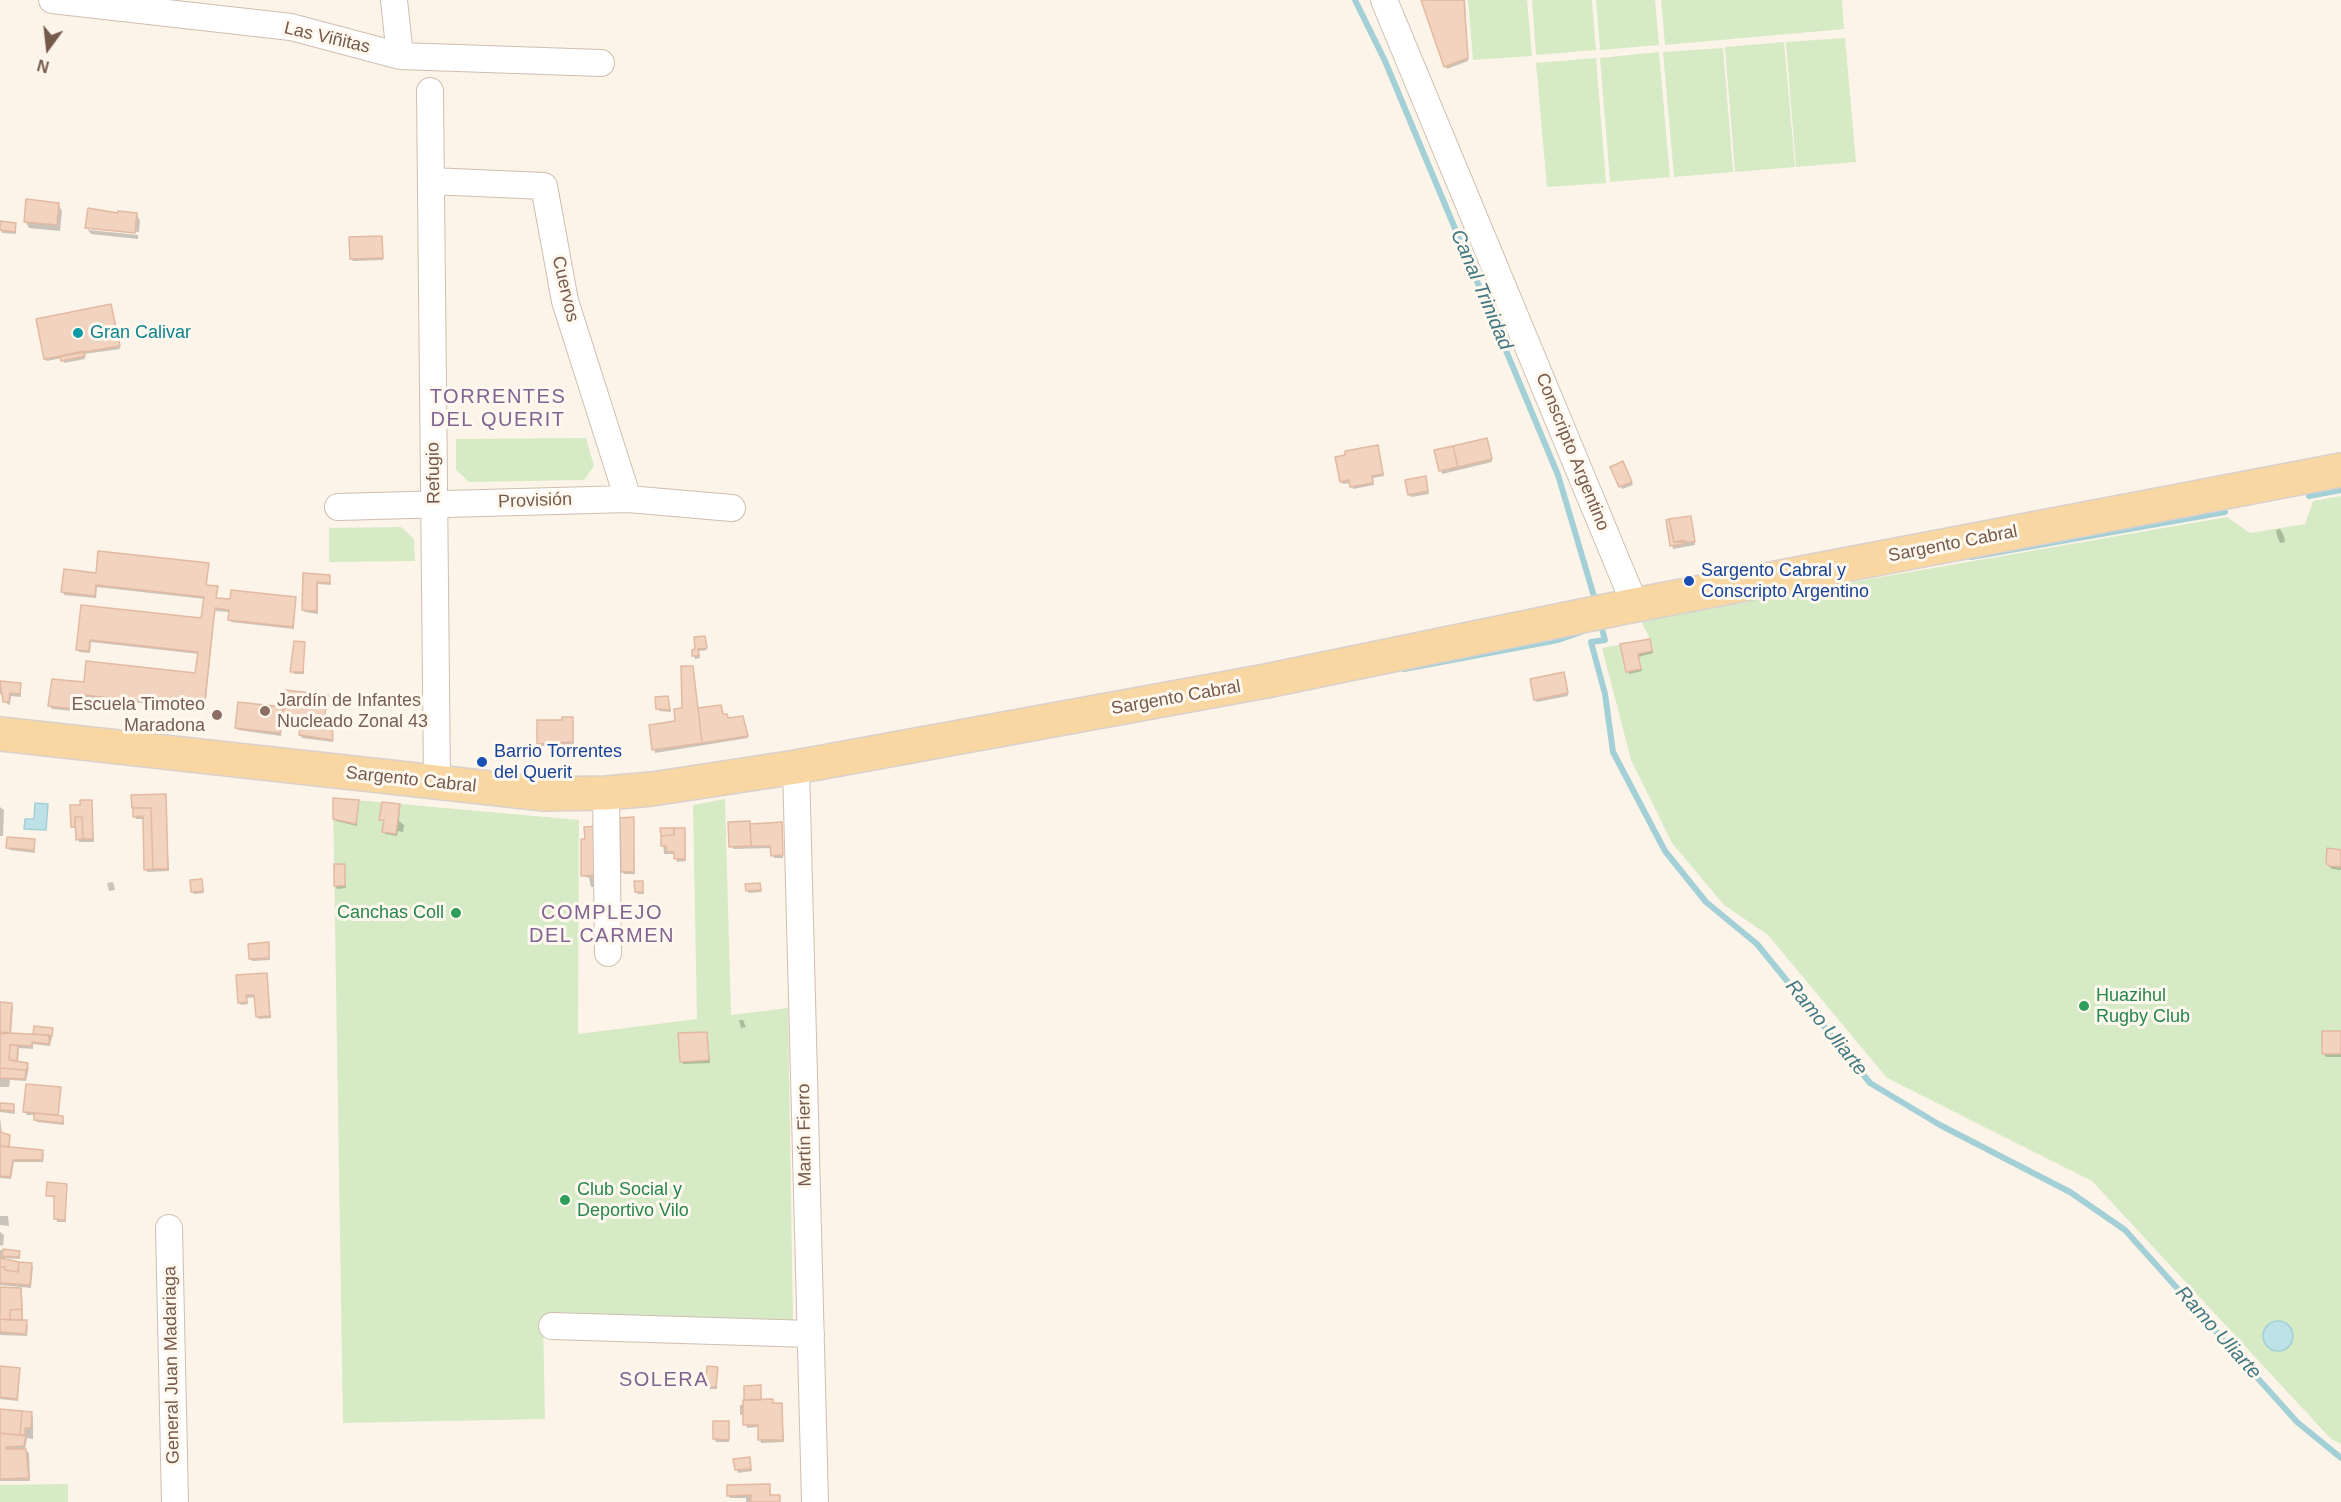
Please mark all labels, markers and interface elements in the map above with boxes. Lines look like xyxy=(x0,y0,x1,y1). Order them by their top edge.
north arrow xyxy=(18,18,78,78)
street label: Las Viñitas xyxy=(282,18,372,58)
text: N xyxy=(35,56,51,76)
water label: Canal Trinidad xyxy=(1445,226,1517,354)
street label: Cuervos xyxy=(547,254,583,324)
place label: Gran Calivar xyxy=(90,322,191,344)
marker: Gran Calivar xyxy=(71,326,85,340)
street label: Conscripto Argentino xyxy=(1531,370,1613,534)
district label: TORRENTES DEL QUERIT xyxy=(430,385,566,432)
street label: Refugio xyxy=(423,442,445,504)
street label: Provisión xyxy=(498,489,572,513)
street label: Sargento Cabral xyxy=(1887,521,2019,567)
place label: Sargento Cabral y Conscripto Argentino xyxy=(1701,560,1869,602)
marker: Sargento Cabral y Conscripto Argentino xyxy=(1682,574,1696,588)
street label: Sargento Cabral xyxy=(1110,676,1242,720)
place label: Jardín de Infantes Nucleado Zonal 43 xyxy=(277,690,428,732)
place label: Escuela Timoteo Maradona xyxy=(72,694,205,736)
marker: Jardín de Infantes Nucleado Zonal 43 xyxy=(258,704,272,718)
marker: Escuela Timoteo Maradona xyxy=(210,708,224,722)
place label: Barrio Torrentes del Querit xyxy=(494,741,622,783)
marker: Barrio Torrentes del Querit xyxy=(475,755,489,769)
street label: Sargento Cabral xyxy=(345,762,477,798)
district label: COMPLEJO DEL CARMEN xyxy=(529,901,675,948)
place label: Canchas Coll xyxy=(337,902,444,924)
marker: Canchas Coll xyxy=(449,906,463,920)
water label: Ramo Uliarte xyxy=(1780,975,1872,1081)
place label: Huazihul Rugby Club xyxy=(2096,985,2190,1028)
marker: Huazihul Rugby Club xyxy=(2077,999,2091,1013)
street label: Martín Fierro xyxy=(793,1083,817,1187)
place label: Club Social y Deportivo Vilo xyxy=(577,1179,689,1222)
marker: Club Social y Deportivo Vilo xyxy=(558,1193,572,1207)
street label: General Juan Madariaga xyxy=(159,1266,185,1464)
water label: Ramo Uliarte xyxy=(2170,1282,2266,1384)
district label: SOLERA xyxy=(619,1368,709,1392)

